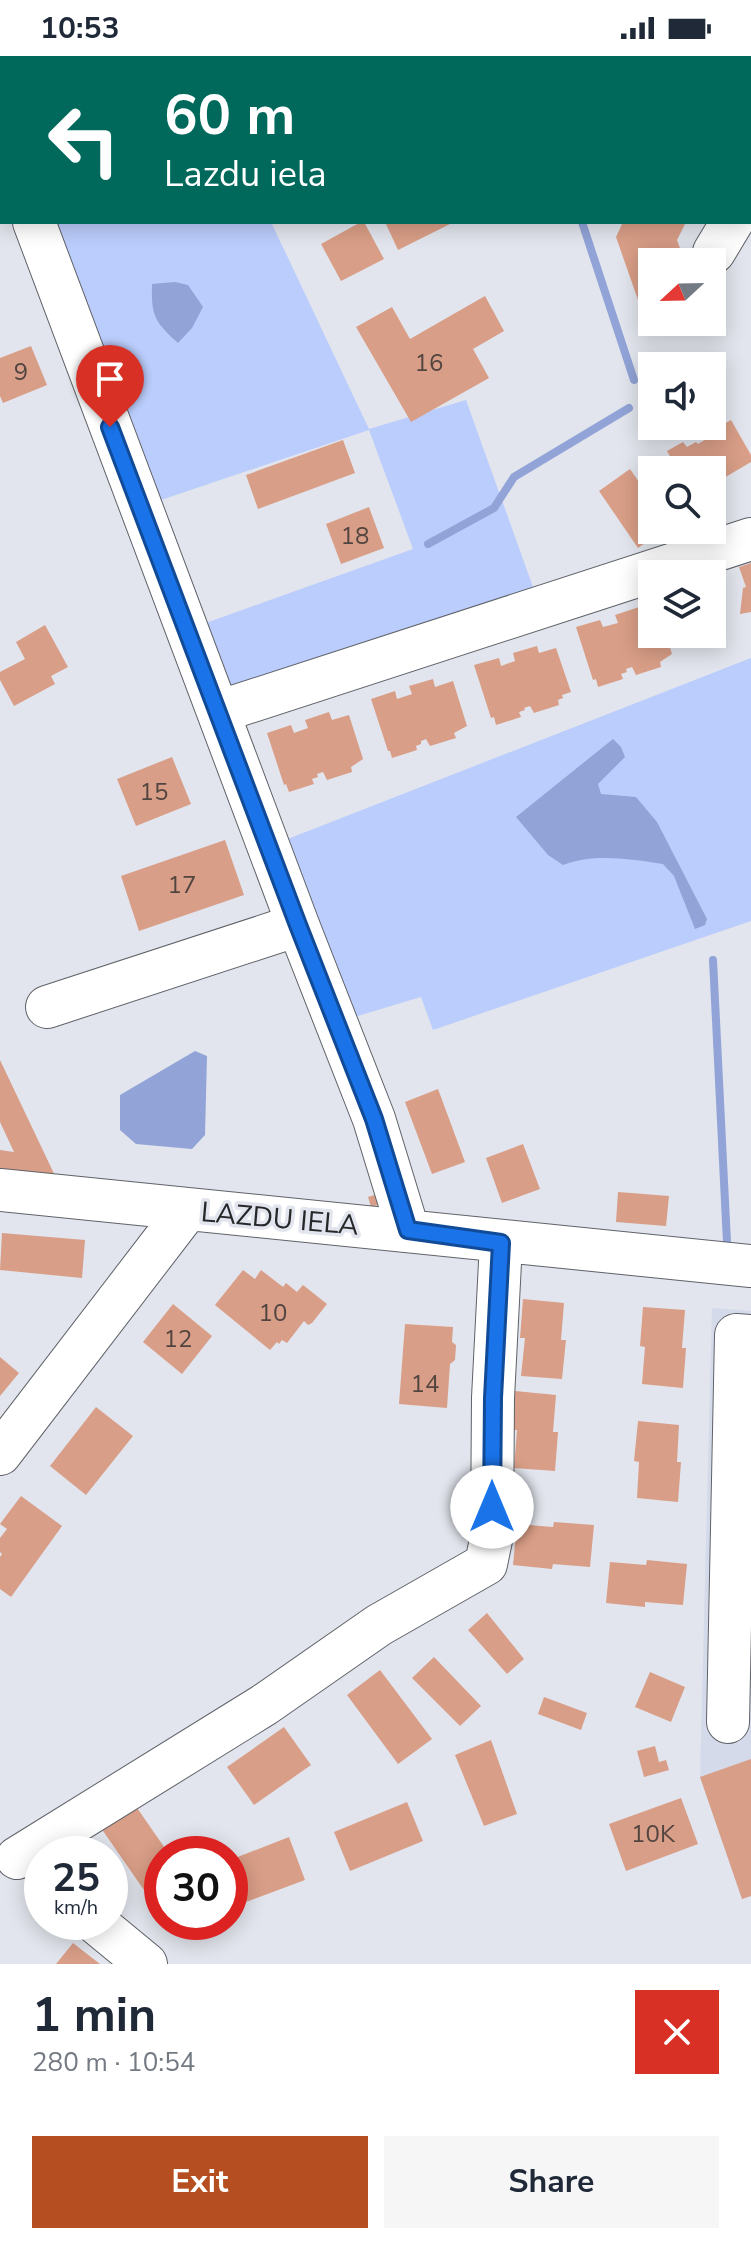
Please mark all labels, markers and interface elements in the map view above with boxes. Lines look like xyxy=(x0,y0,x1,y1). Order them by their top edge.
text: 10:53 xyxy=(40,8,119,49)
text: 60 m xyxy=(164,77,295,154)
icon: left xyxy=(32,88,136,192)
text: Lazdu iela xyxy=(164,150,327,199)
north arrow xyxy=(638,248,726,336)
map controls xyxy=(638,248,726,648)
pin xyxy=(76,345,144,427)
house number: 16 xyxy=(415,347,443,379)
button: sound xyxy=(638,352,726,440)
house number: 9 xyxy=(14,356,28,388)
icon: arrive xyxy=(88,357,132,401)
button: search xyxy=(638,456,726,544)
house number: 18 xyxy=(341,520,369,552)
button: layers xyxy=(638,560,726,648)
house number: 15 xyxy=(140,776,168,808)
house number: 17 xyxy=(168,869,196,901)
street label: LAZDU IELA xyxy=(199,1193,360,1245)
house number: 10 xyxy=(259,1297,287,1329)
house number: 12 xyxy=(164,1323,192,1355)
house number: 14 xyxy=(411,1368,439,1400)
position arrow xyxy=(450,1465,534,1549)
house number: 10K xyxy=(631,1818,676,1850)
speed limit sign: 30 xyxy=(144,1836,248,1940)
text: 25 xyxy=(52,1851,100,1905)
text: km/h xyxy=(54,1894,98,1921)
text: 1 min xyxy=(32,1982,156,2048)
button: close xyxy=(635,1990,719,2074)
text: 280 m · 10:54 xyxy=(32,2045,195,2080)
button: Exit xyxy=(32,2136,368,2228)
button: Share xyxy=(384,2136,719,2228)

